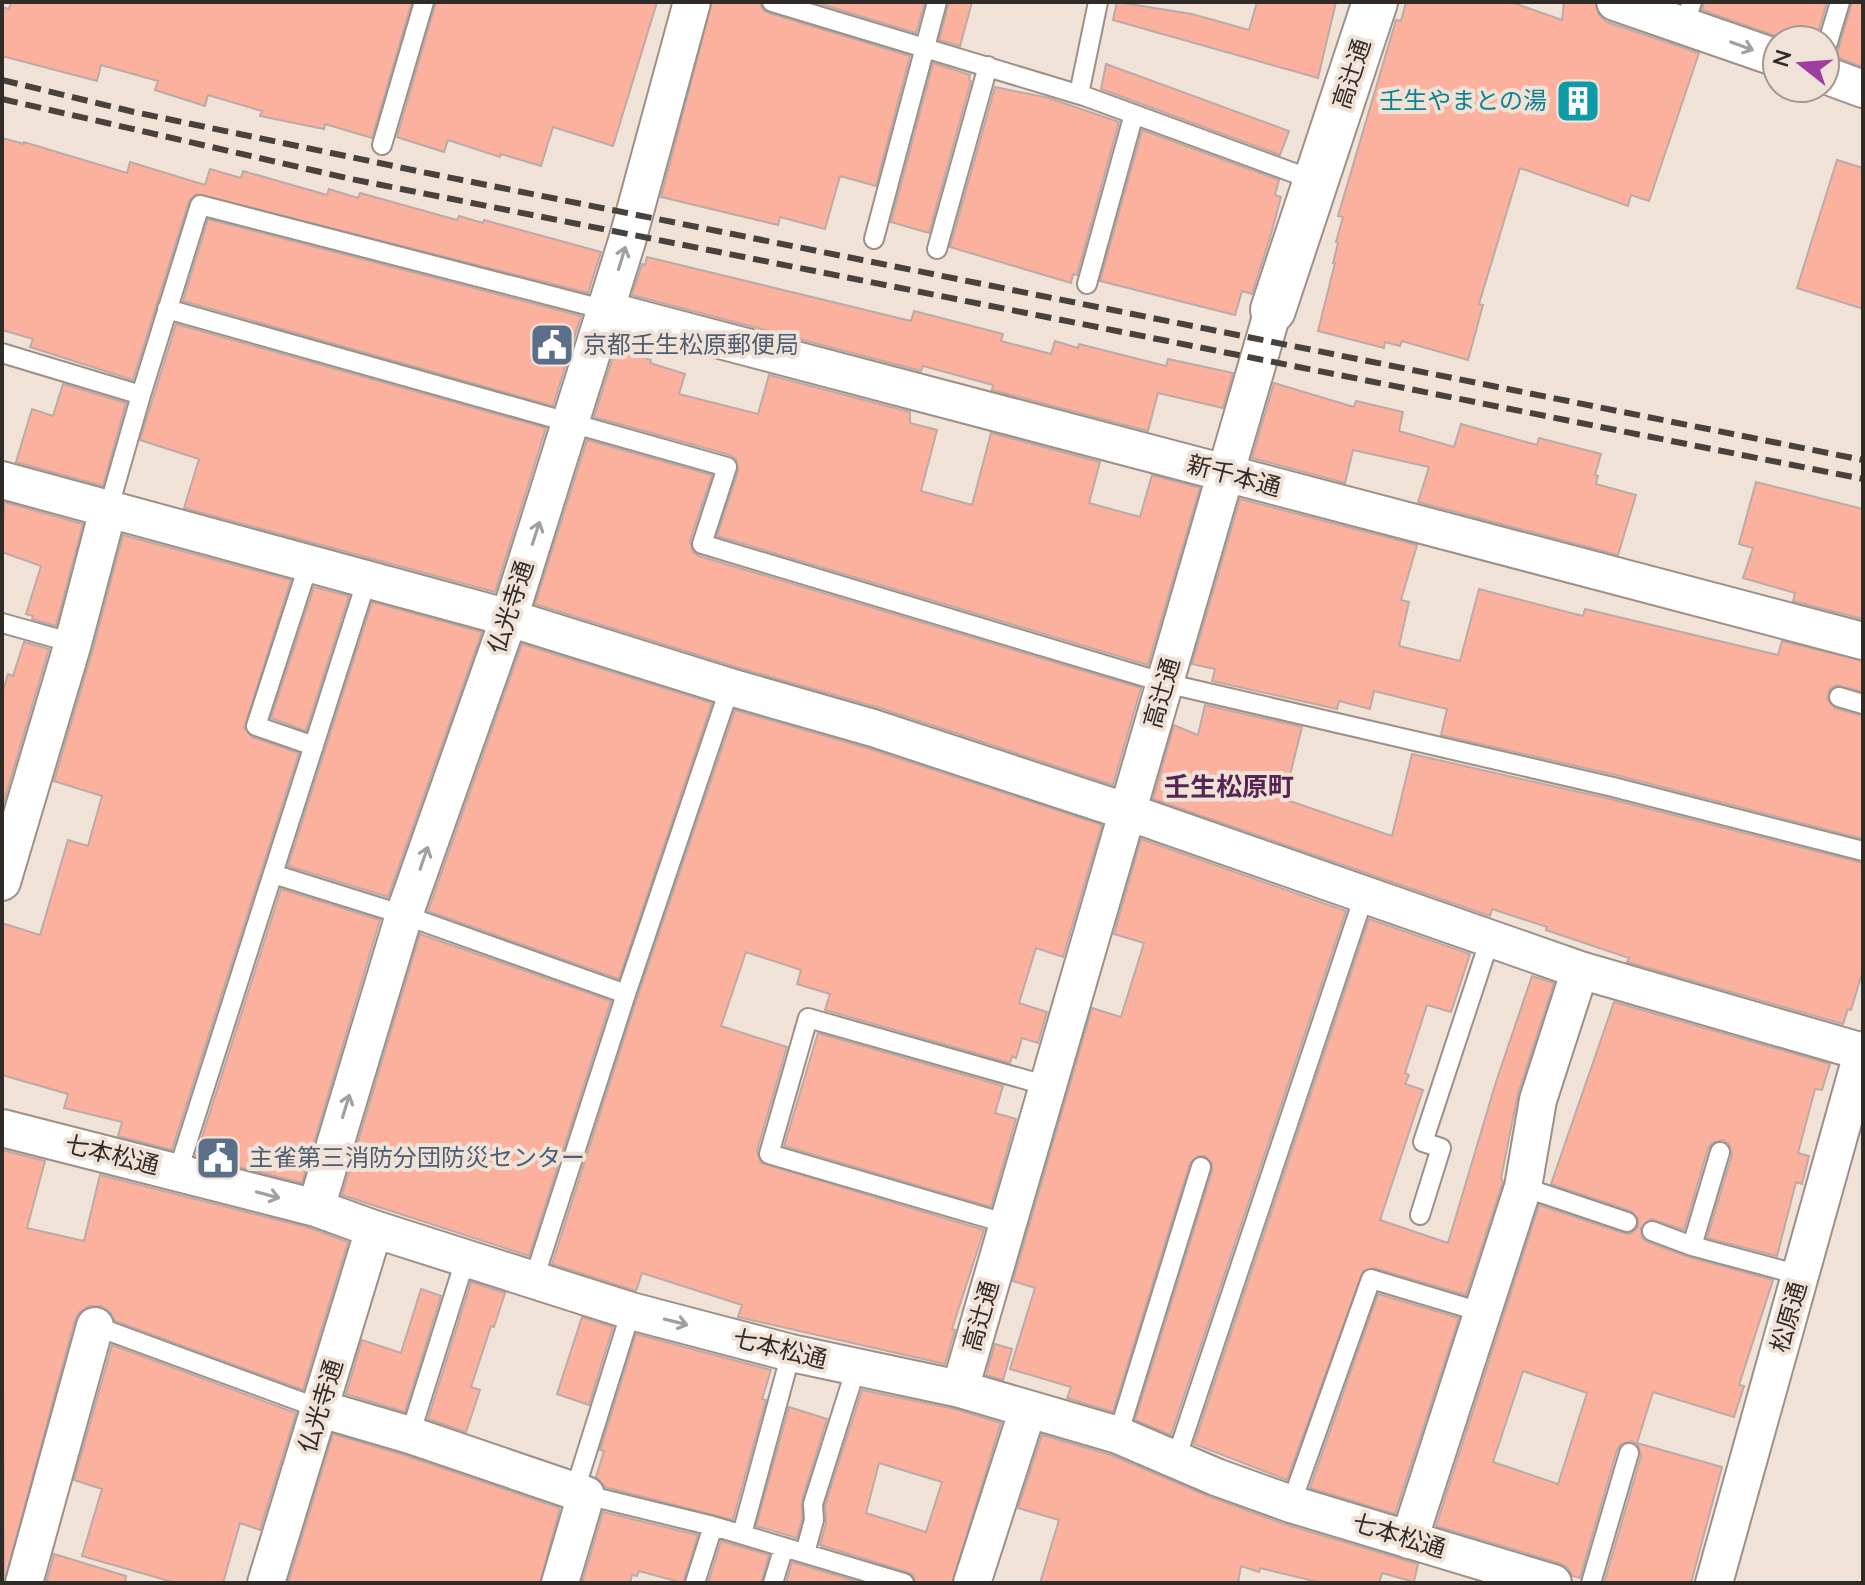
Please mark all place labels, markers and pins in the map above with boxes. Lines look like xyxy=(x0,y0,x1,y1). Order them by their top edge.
building icon: 壬生やまとの湯 xyxy=(1554,77,1602,125)
place label: 壬生やまとの湯 xyxy=(1379,85,1547,115)
public building icon: 京都壬生松原郵便局 xyxy=(528,321,576,369)
place label: 京都壬生松原郵便局 xyxy=(583,329,799,359)
public building icon: 主雀第三消防分団防災センター xyxy=(194,1134,242,1182)
place label: 主雀第三消防分団防災センター xyxy=(249,1142,585,1172)

